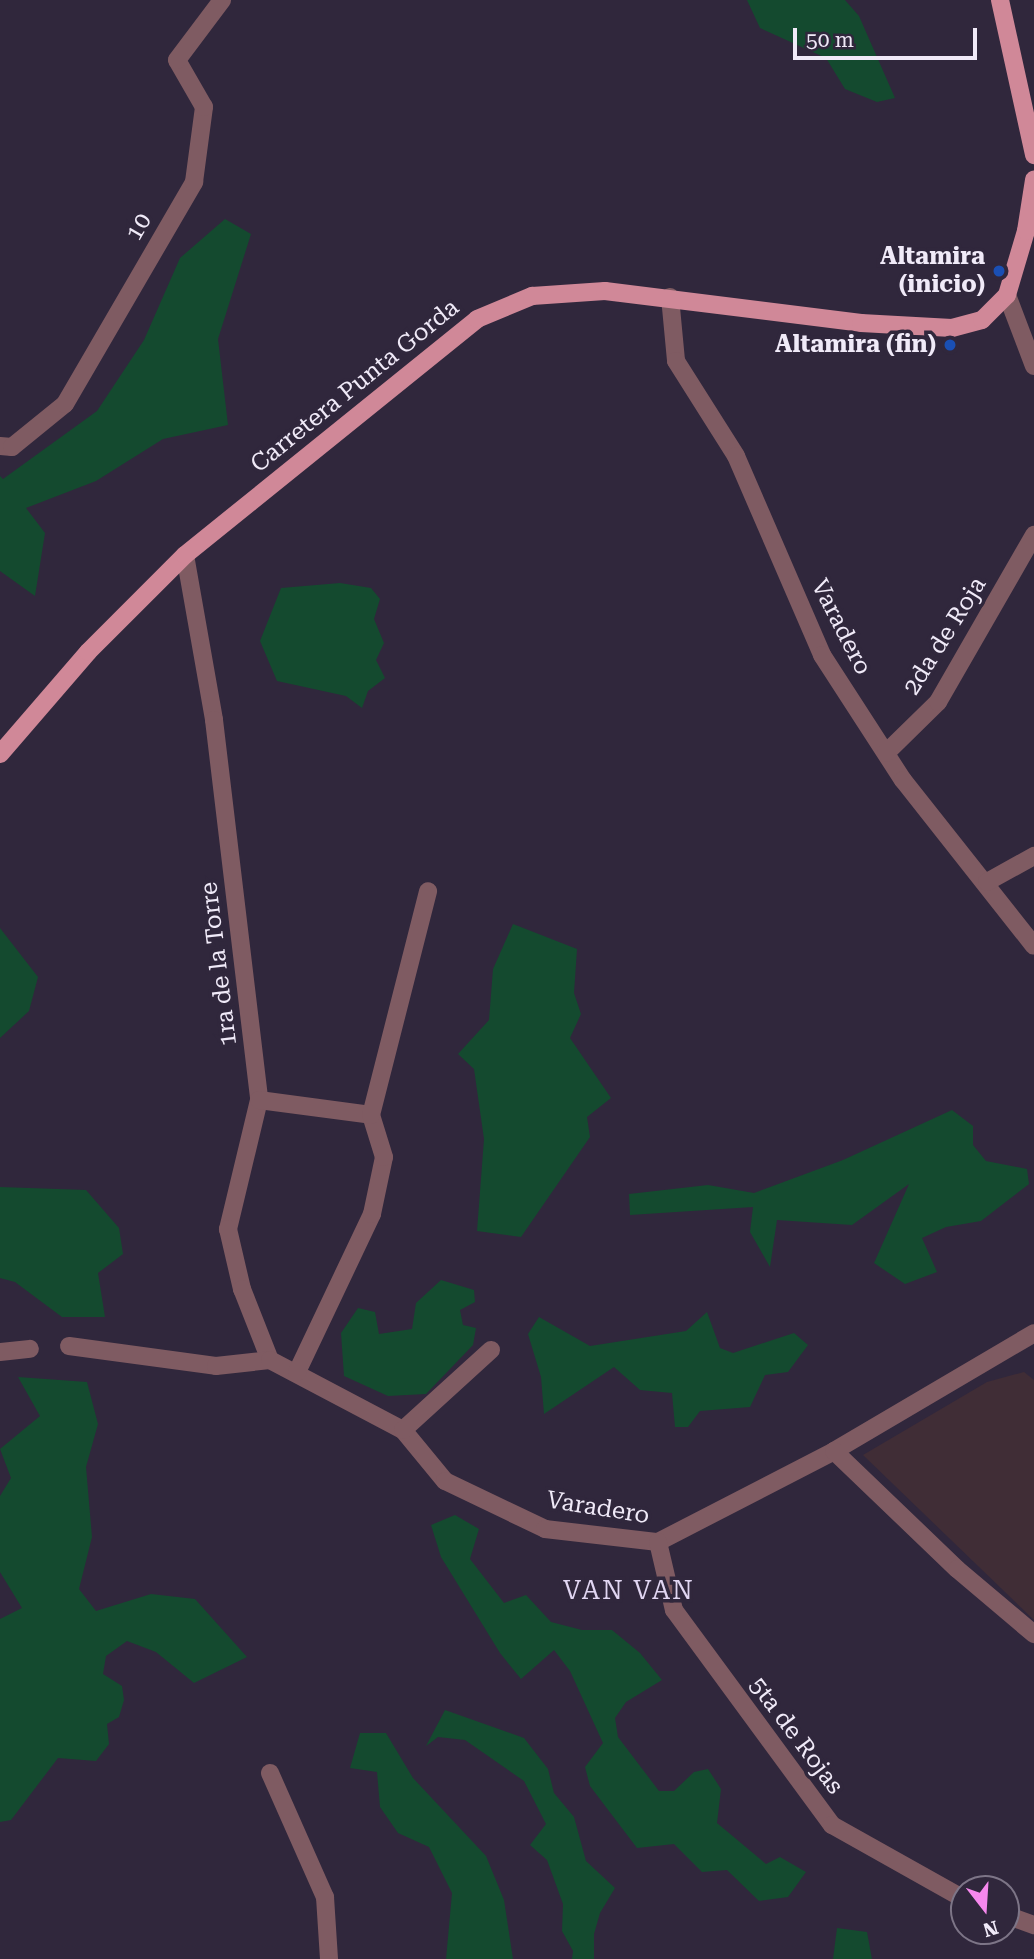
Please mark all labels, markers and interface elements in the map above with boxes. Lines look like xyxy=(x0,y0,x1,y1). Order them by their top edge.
scale bar xyxy=(796,14,980,58)
text: 50 m xyxy=(806,28,854,52)
street label: 10 xyxy=(120,208,158,246)
place label: Altamira (inicio) xyxy=(880,243,985,299)
marker: Altamira (inicio) xyxy=(991,263,1007,279)
street label: Carretera Punta Gorda xyxy=(245,293,465,479)
place label: Altamira (fin) xyxy=(775,331,936,359)
marker: Altamira (fin) xyxy=(942,337,958,353)
street label: 2da de Roja xyxy=(897,572,993,700)
street label: Varadero xyxy=(805,574,877,680)
street label: 1ra de la Torre xyxy=(195,880,243,1048)
street label: Varadero xyxy=(545,1486,651,1530)
district label: VAN VAN xyxy=(564,1575,694,1607)
street label: 5ta de Rojas xyxy=(743,1672,849,1800)
north arrow xyxy=(950,1875,1020,1945)
text: N xyxy=(980,1916,1001,1942)

